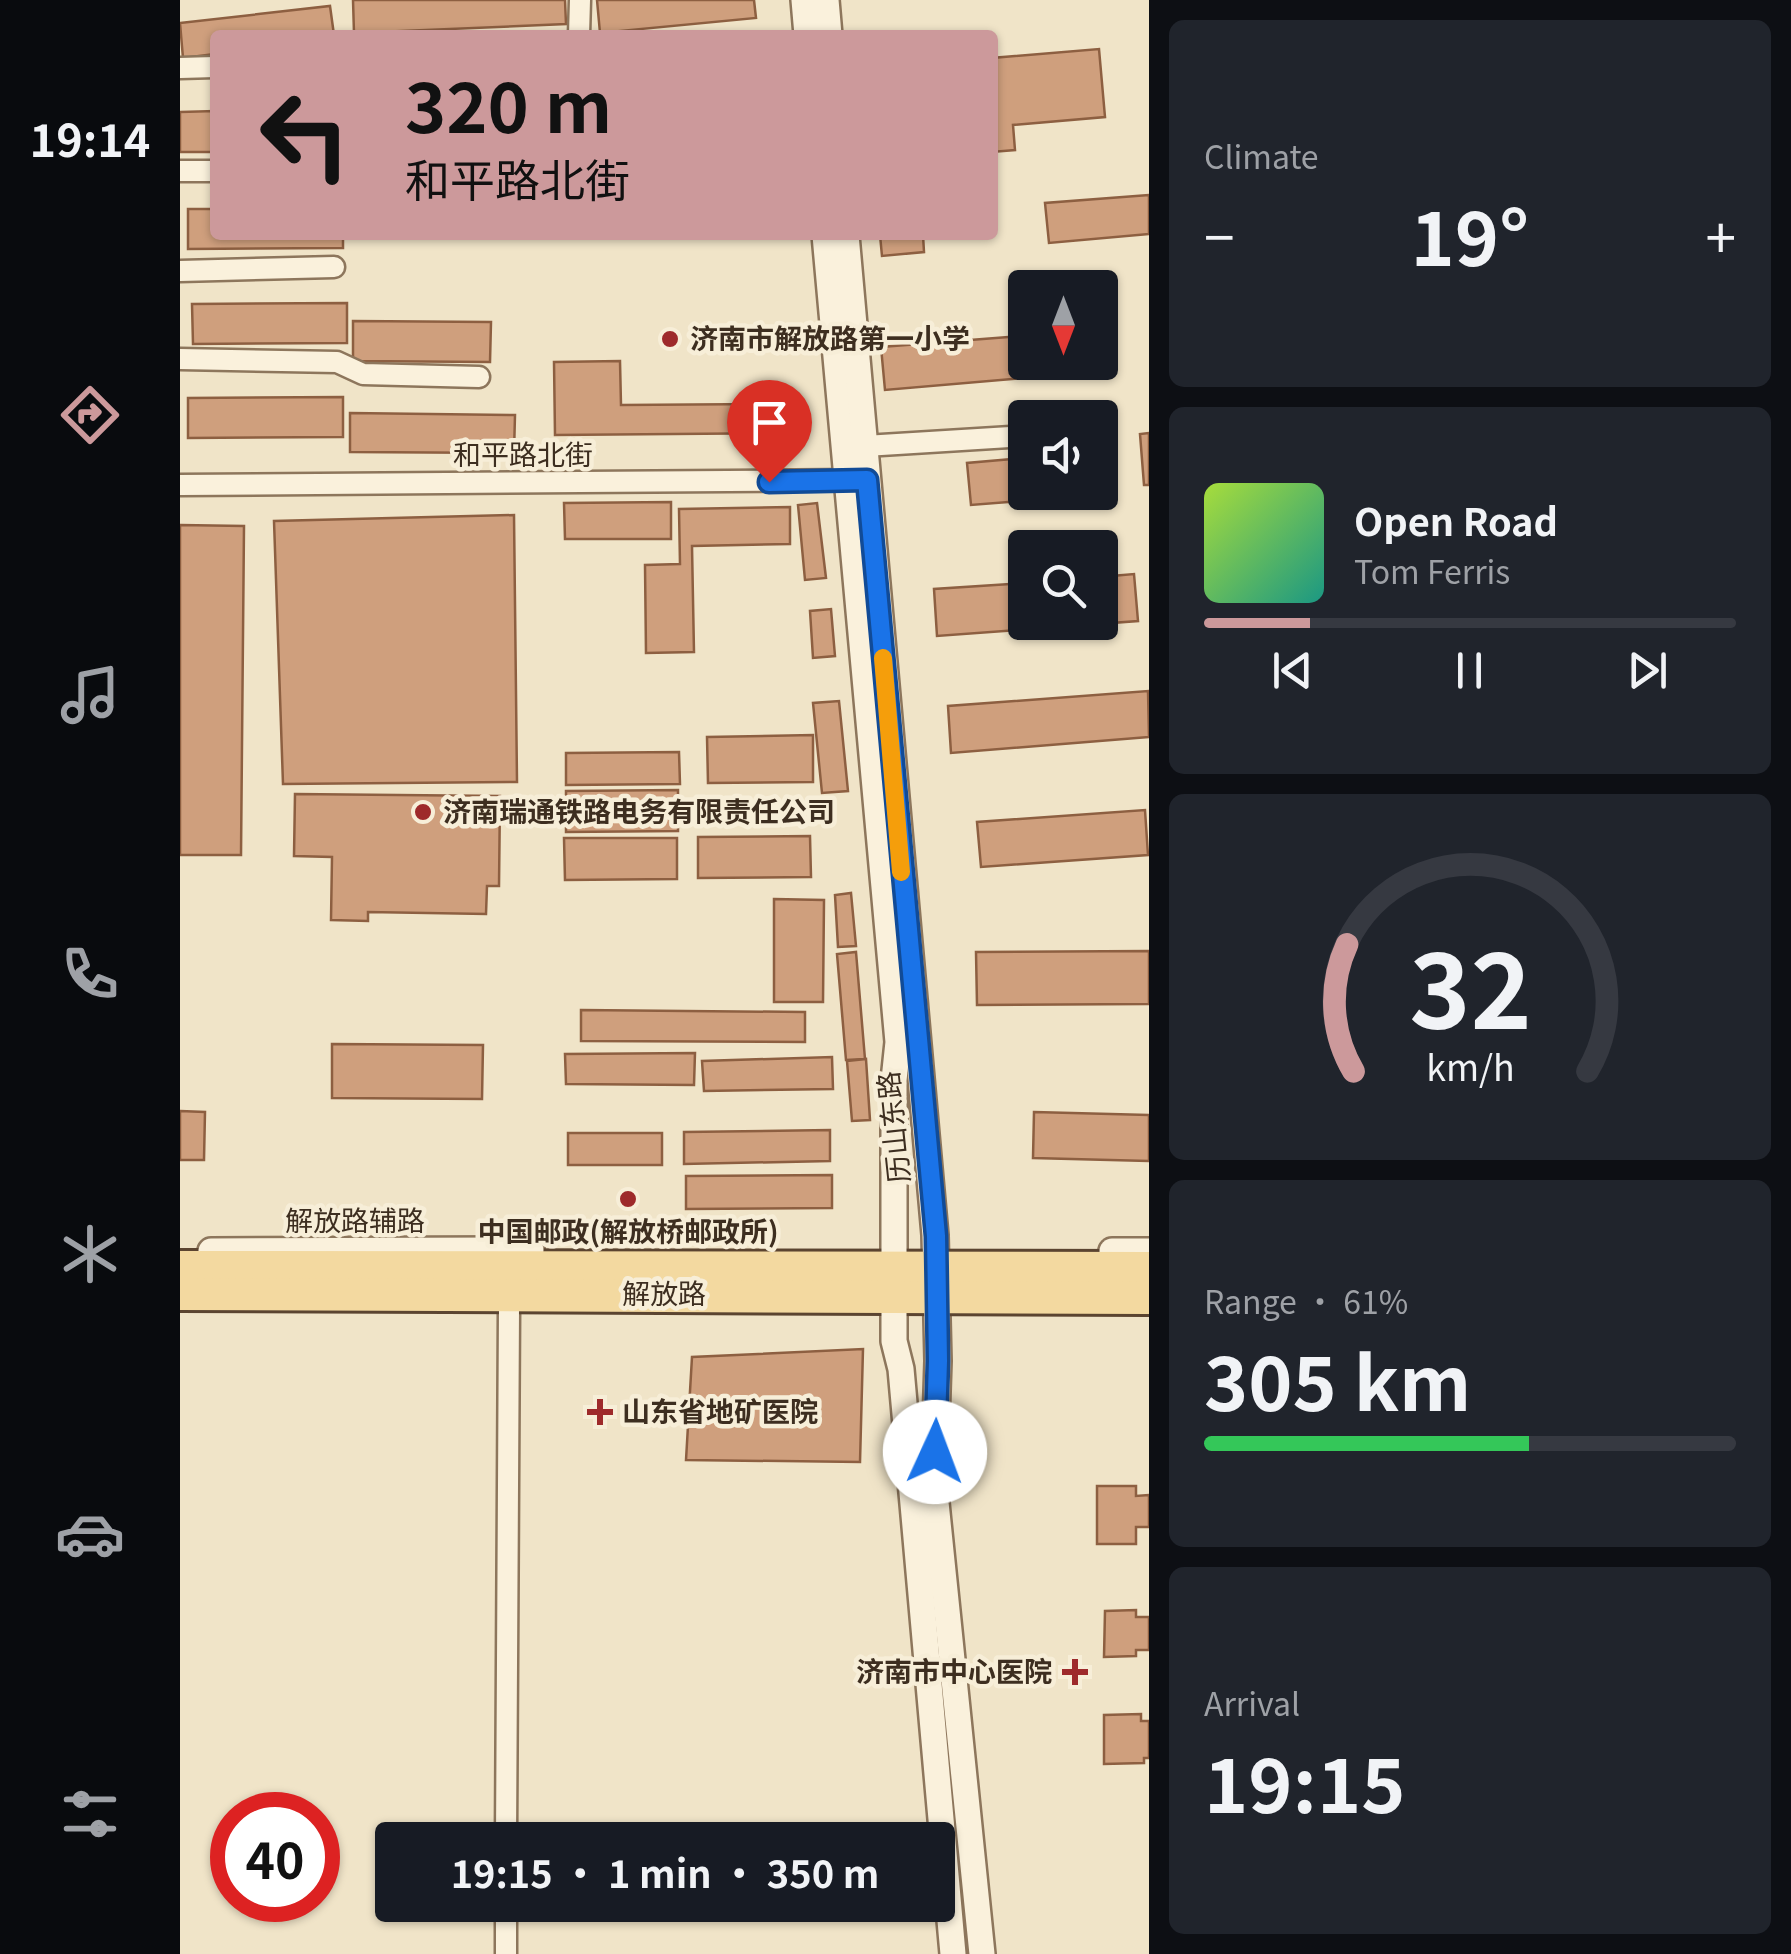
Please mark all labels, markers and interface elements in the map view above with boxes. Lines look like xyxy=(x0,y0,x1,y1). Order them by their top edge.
text: 320 m xyxy=(405,52,612,153)
icon: left xyxy=(240,70,370,200)
text: 19:14 xyxy=(30,105,150,170)
text: Climate xyxy=(1204,132,1319,178)
text: 和平路北街 xyxy=(405,145,630,210)
text: 19° xyxy=(1411,179,1529,288)
text: − xyxy=(1204,194,1235,274)
text: + xyxy=(1705,194,1736,274)
north arrow xyxy=(1008,270,1118,380)
map controls xyxy=(1008,270,1118,640)
place label: 济南市解放路第一小学 xyxy=(690,317,970,357)
marker: 济南市解放路第一小学 xyxy=(659,328,681,350)
icon: directions xyxy=(55,380,125,450)
pin xyxy=(727,380,812,483)
icon: arrive xyxy=(742,395,797,450)
button: sound xyxy=(1008,400,1118,510)
street label: 和平路北街 xyxy=(453,433,593,473)
text: Open Road xyxy=(1354,492,1558,547)
button: search xyxy=(1008,530,1118,640)
text: Tom Ferris xyxy=(1354,547,1510,593)
icon: previous xyxy=(1265,643,1320,698)
icon: pause xyxy=(1442,643,1497,698)
icon: next xyxy=(1620,643,1675,698)
icon: music xyxy=(55,660,125,730)
place label: 济南瑞通铁路电务有限责任公司 xyxy=(443,790,835,830)
marker: 济南瑞通铁路电务有限责任公司 xyxy=(412,801,434,823)
text: 32 xyxy=(1409,908,1531,1059)
icon: phone xyxy=(55,939,125,1009)
text: km/h xyxy=(1426,1040,1514,1091)
street label: 历山东路 xyxy=(866,1069,918,1185)
marker: 中国邮政(解放桥邮政所) xyxy=(617,1188,639,1210)
street label: 解放路辅路 xyxy=(285,1199,425,1239)
place label: 中国邮政(解放桥邮政所) xyxy=(477,1210,779,1250)
icon: climate xyxy=(55,1219,125,1289)
street label: 解放路 xyxy=(622,1272,706,1312)
text: Range · 61% xyxy=(1204,1277,1408,1323)
text: 305 km xyxy=(1204,1324,1471,1433)
place label: 山东省地矿医院 xyxy=(622,1390,818,1430)
marker: 山东省地矿医院 xyxy=(587,1399,613,1425)
position arrow xyxy=(883,1400,987,1504)
icon: car xyxy=(55,1499,125,1569)
place label: 济南市中心医院 xyxy=(856,1650,1052,1690)
marker: 济南市中心医院 xyxy=(1062,1659,1088,1685)
text: Arrival xyxy=(1204,1679,1300,1725)
text: 19:15 xyxy=(1204,1726,1405,1835)
icon: filters xyxy=(55,1779,125,1849)
speed limit sign: 40 xyxy=(210,1792,340,1922)
text: 19:15 · 1 min · 350 m xyxy=(451,1844,879,1899)

